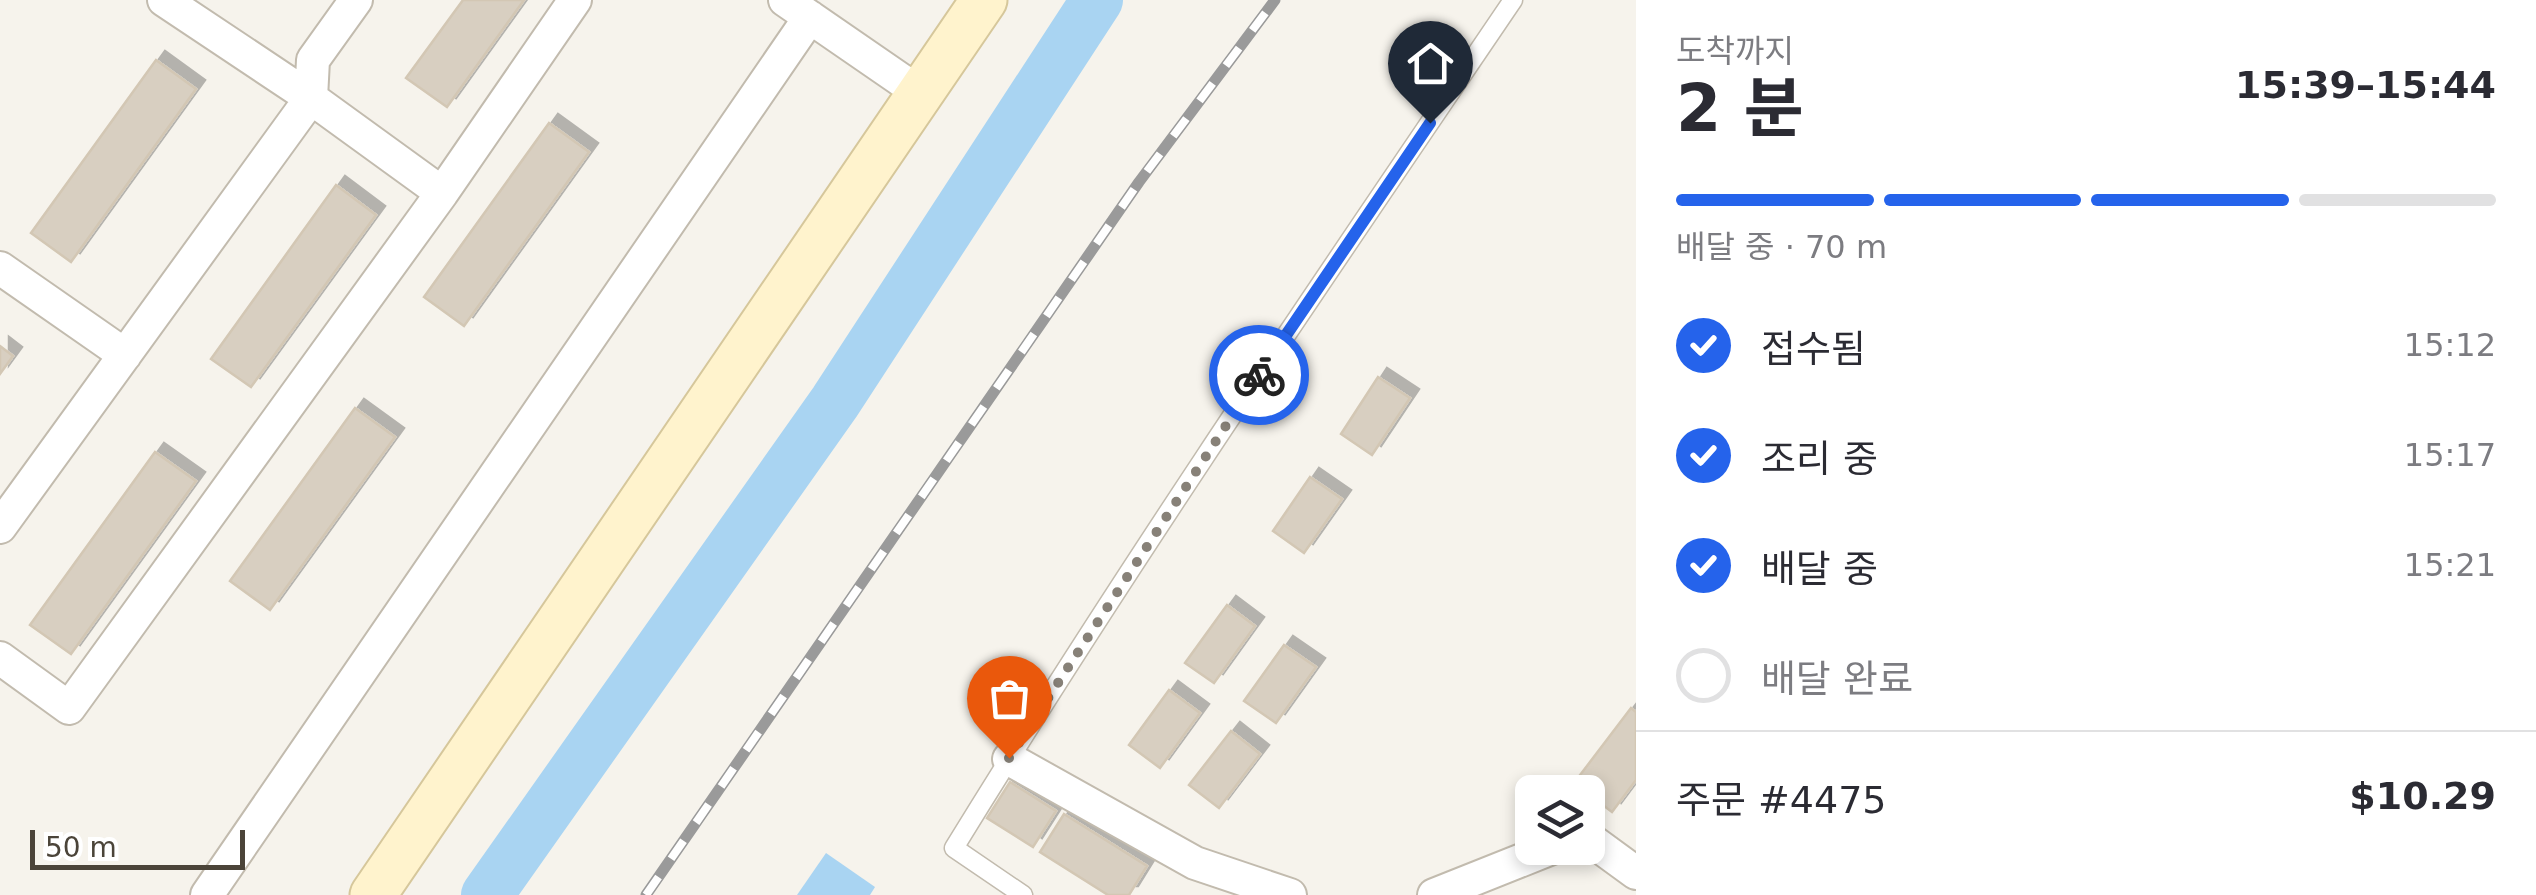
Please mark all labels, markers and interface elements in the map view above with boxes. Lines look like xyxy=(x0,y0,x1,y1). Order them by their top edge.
pin xyxy=(1388,21,1473,124)
text: 도착까지 xyxy=(1676,32,1794,70)
icon: home xyxy=(1403,36,1458,91)
text: 15:39–15:44 xyxy=(2235,63,2496,107)
text: 2 분 xyxy=(1676,71,1804,146)
text: 배달 중 · 70 m xyxy=(1676,228,1887,266)
icon: check xyxy=(1676,318,1731,373)
courier xyxy=(1209,325,1309,425)
text: 15:12 xyxy=(2404,326,2496,364)
text: 접수됨 xyxy=(1761,327,1866,371)
icon: bike xyxy=(1232,348,1287,403)
icon: check xyxy=(1676,428,1731,483)
text: 15:17 xyxy=(2404,436,2496,474)
text: 조리 중 xyxy=(1761,437,1878,481)
icon: check xyxy=(1676,538,1731,593)
text: 15:21 xyxy=(2404,546,2496,584)
text: 배달 중 xyxy=(1761,547,1878,591)
pin xyxy=(967,656,1052,759)
text: 배달 완료 xyxy=(1761,657,1913,701)
icon: bag xyxy=(982,671,1037,726)
text: $10.29 xyxy=(2349,774,2496,818)
map controls xyxy=(1515,775,1605,865)
button: layers xyxy=(1515,775,1605,865)
text: 주문 #4475 xyxy=(1676,778,1887,822)
scale bar xyxy=(30,825,245,870)
text: 50 m xyxy=(45,831,117,864)

